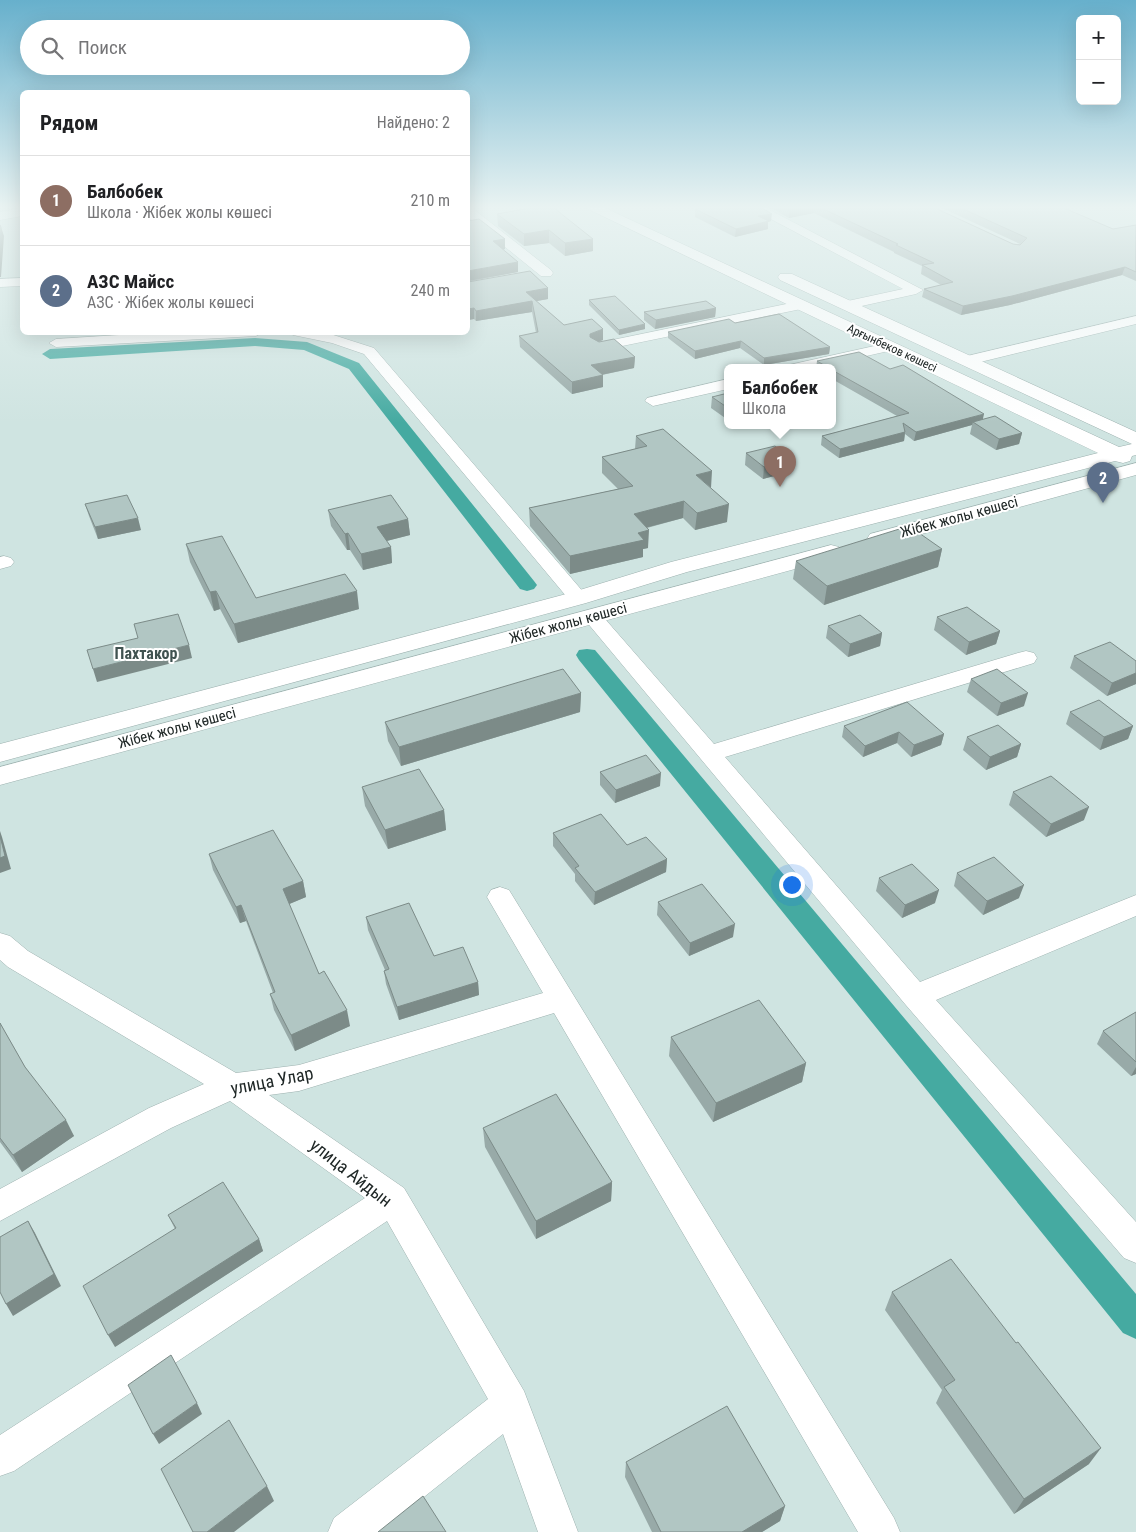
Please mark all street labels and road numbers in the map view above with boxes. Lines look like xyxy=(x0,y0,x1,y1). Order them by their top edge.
street label: Арғынбеков көшесі xyxy=(845,321,939,375)
street label: Жібек жолы көшесі xyxy=(898,493,1020,541)
street label: Жібек жолы көшесі xyxy=(507,599,629,647)
street label: Жібек жолы көшесі xyxy=(116,704,238,752)
street label: улица Улар xyxy=(229,1062,315,1099)
street label: улица Айдын xyxy=(306,1134,396,1211)

